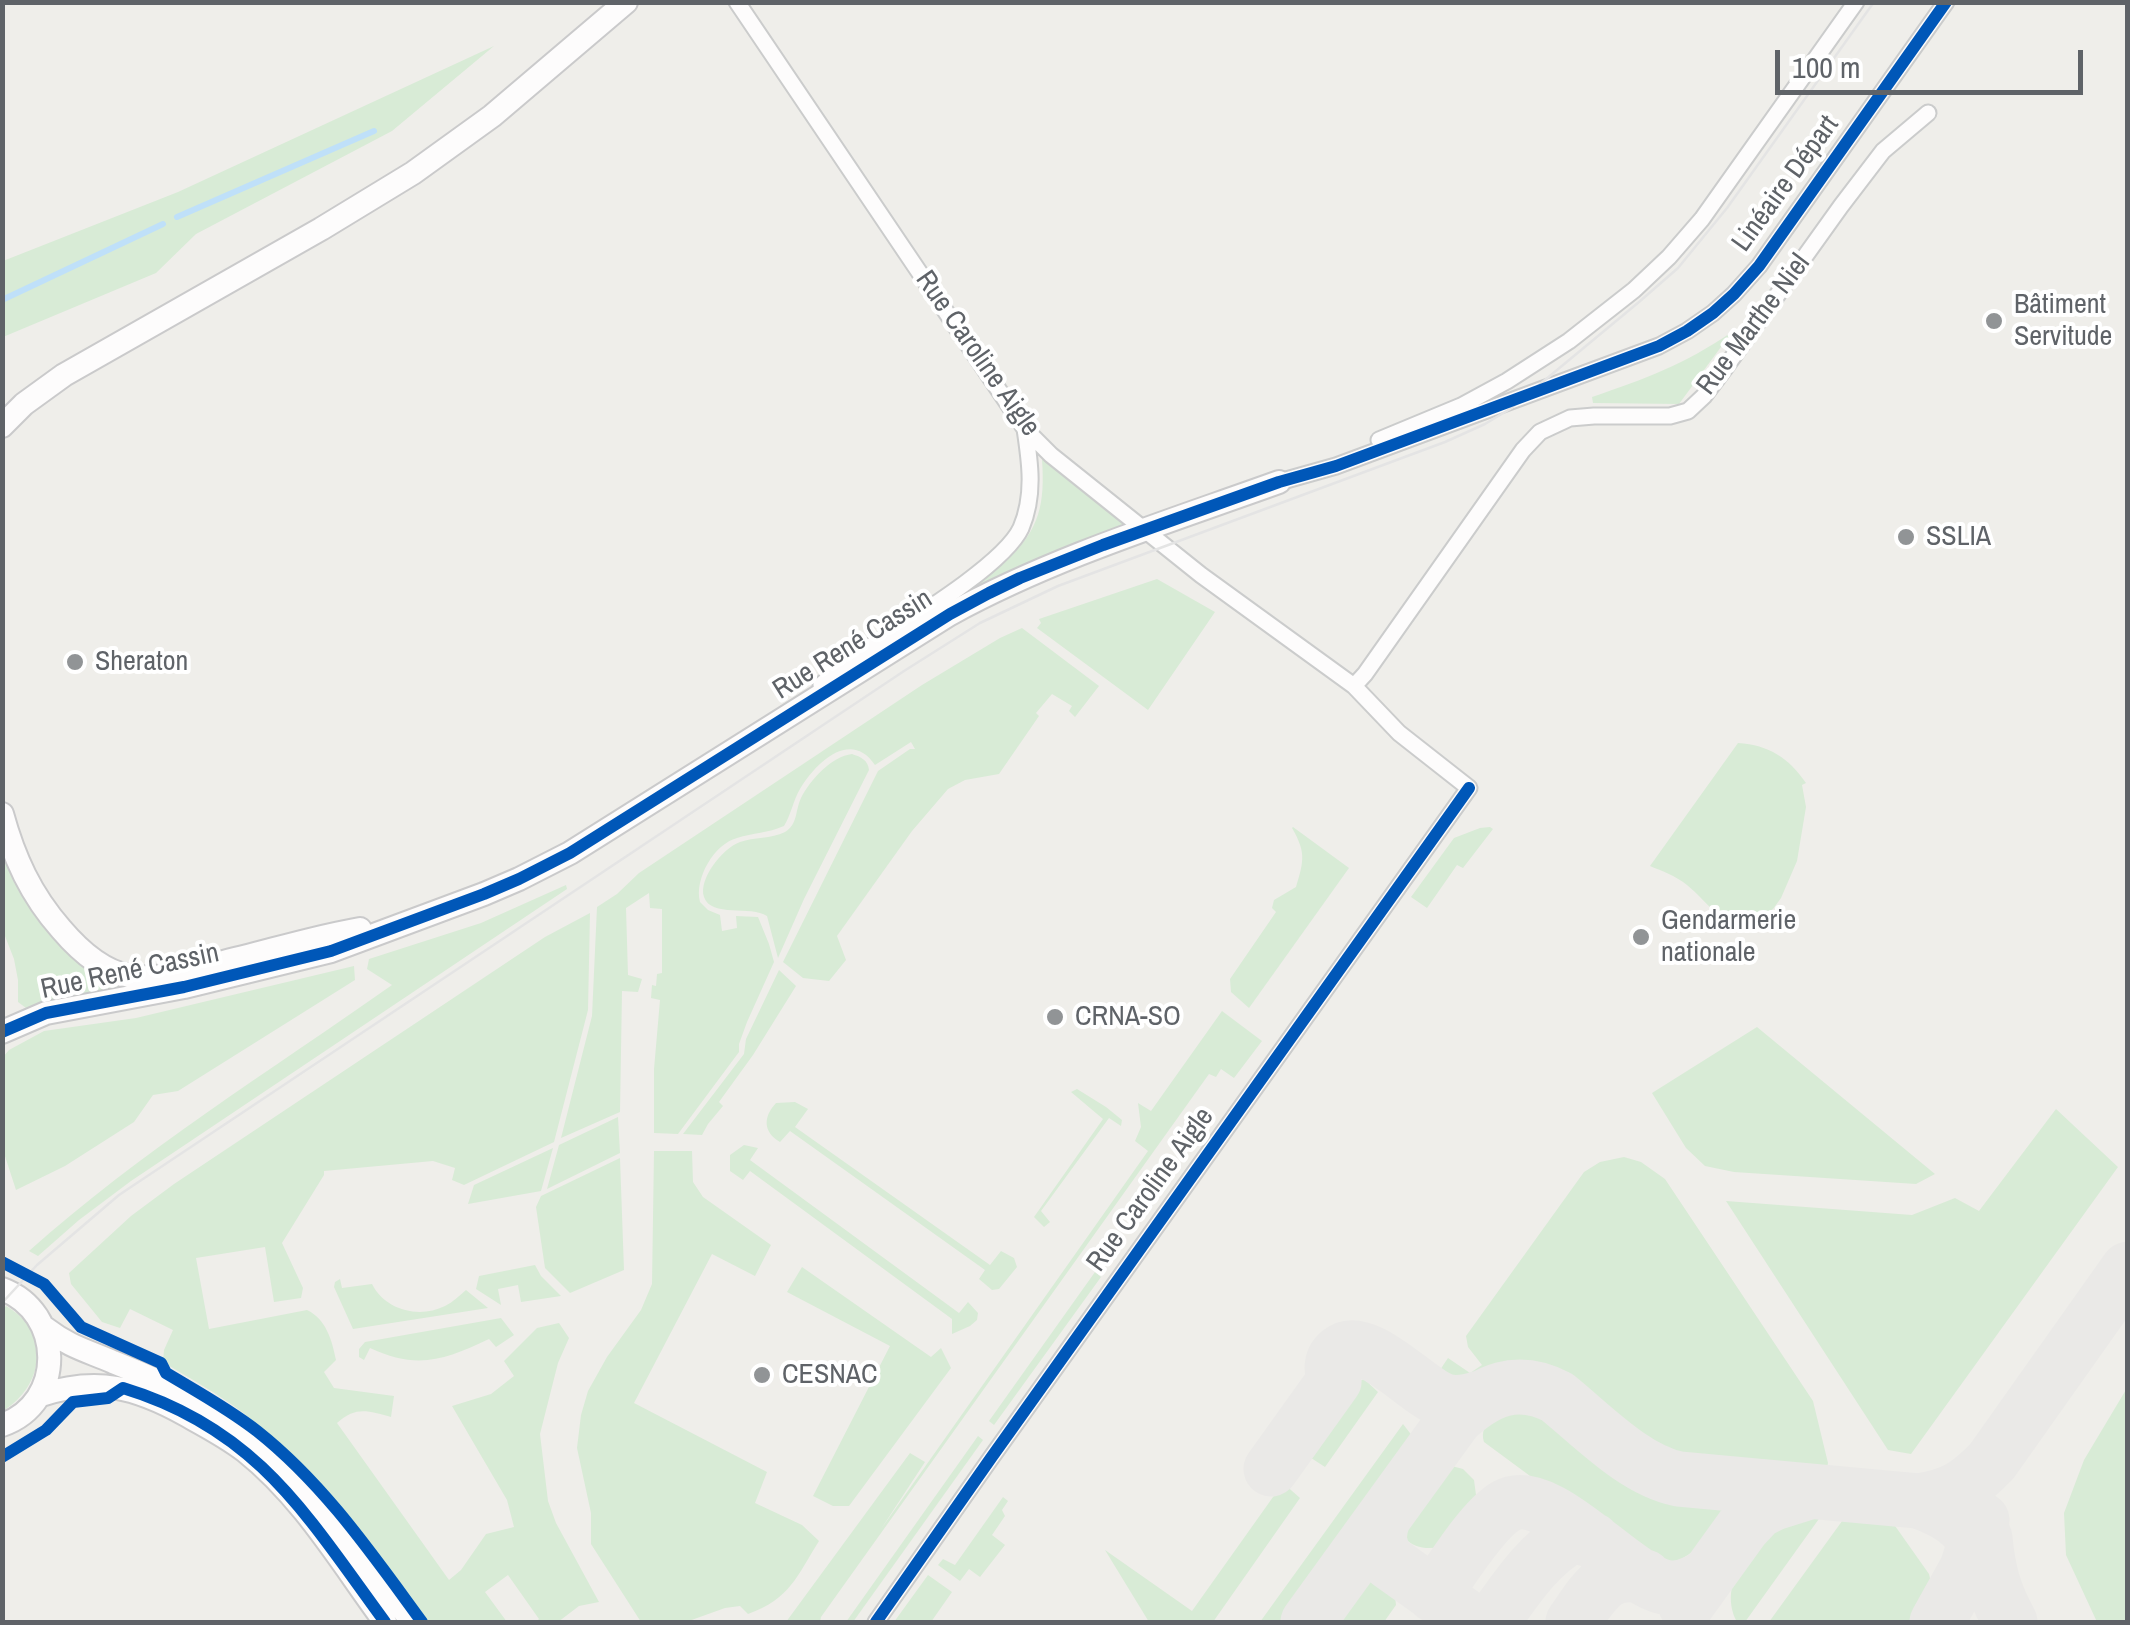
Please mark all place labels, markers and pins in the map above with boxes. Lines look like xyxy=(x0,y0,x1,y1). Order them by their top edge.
place label: Bâtiment Servitude xyxy=(2014,288,2112,354)
marker: Bâtiment Servitude xyxy=(1983,310,2005,332)
place label: SSLIA xyxy=(1926,520,1991,554)
marker: SSLIA xyxy=(1895,526,1917,548)
place label: Sheraton xyxy=(95,645,188,679)
marker: Sheraton xyxy=(64,651,86,673)
place label: Gendarmerie nationale xyxy=(1661,904,1796,970)
marker: Gendarmerie nationale xyxy=(1630,926,1652,948)
place label: CRNA-SO xyxy=(1075,1000,1181,1034)
marker: CRNA-SO xyxy=(1044,1006,1066,1028)
place label: CESNAC xyxy=(782,1358,878,1392)
marker: CESNAC xyxy=(751,1364,773,1386)

